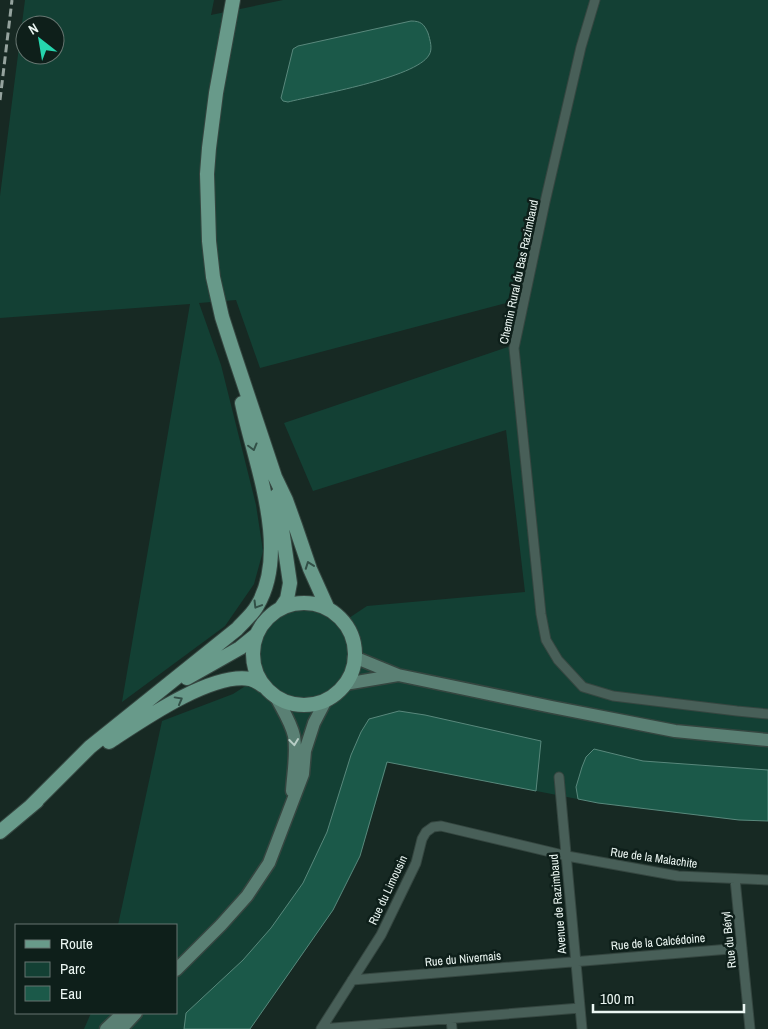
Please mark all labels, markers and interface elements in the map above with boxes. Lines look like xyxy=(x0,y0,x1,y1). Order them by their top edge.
north arrow xyxy=(15,15,65,65)
text: N xyxy=(25,19,41,39)
street label: Chemin Rural du Bas Razimbaud xyxy=(496,198,542,346)
one-way arrow xyxy=(247,442,258,451)
one-way arrow xyxy=(305,561,315,570)
one-way arrow xyxy=(253,599,263,608)
one-way arrow xyxy=(173,696,182,706)
one-way arrow xyxy=(288,738,299,746)
street label: Rue de la Malachite xyxy=(610,844,698,872)
street label: Rue du Limousin xyxy=(365,853,411,927)
street label: Avenue de Razimbaud xyxy=(546,854,570,955)
street label: Rue du Béryl xyxy=(718,911,740,969)
legend xyxy=(15,924,178,1014)
street label: Rue de la Calcédoine xyxy=(610,930,706,954)
text: Route xyxy=(60,933,93,954)
street label: Rue du Nivernais xyxy=(424,948,502,970)
text: Parc xyxy=(60,958,85,979)
scale bar xyxy=(593,982,744,1014)
text: Eau xyxy=(60,983,82,1004)
text: 100 m xyxy=(600,988,634,1009)

